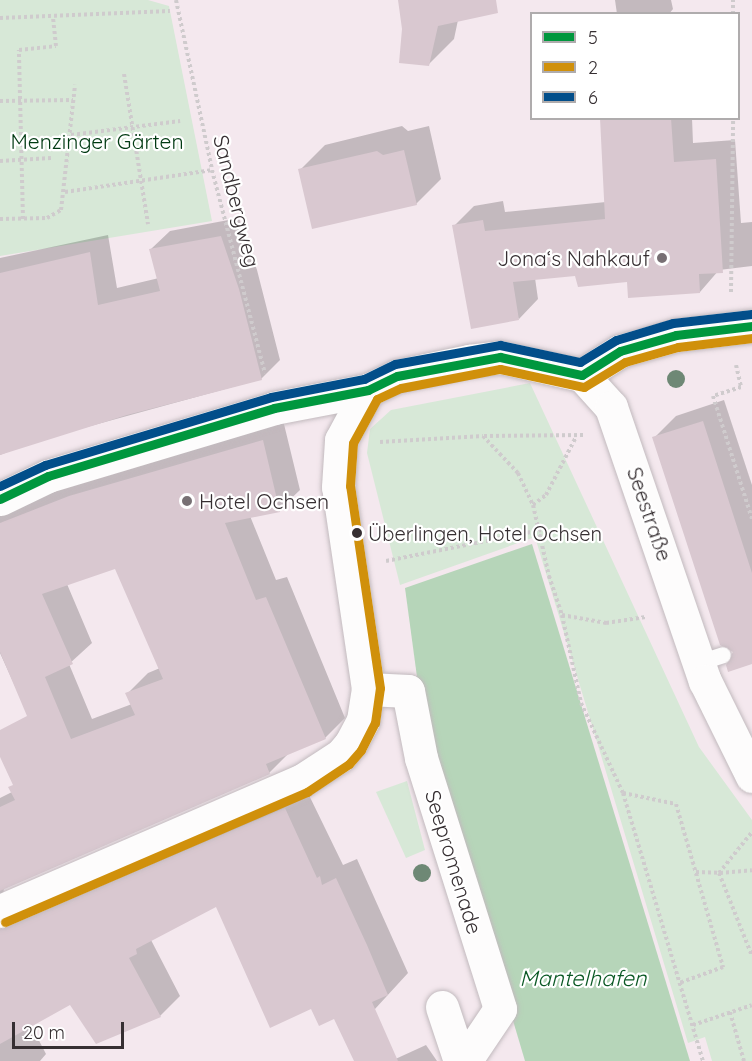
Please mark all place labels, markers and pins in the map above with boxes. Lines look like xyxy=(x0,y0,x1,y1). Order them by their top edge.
place label: Jona‘s Nahkauf xyxy=(497,245,650,271)
marker: Jona‘s Nahkauf xyxy=(655,251,669,265)
place label: Hotel Ochsen xyxy=(199,488,329,514)
marker: Hotel Ochsen xyxy=(180,494,194,508)
place label: Überlingen, Hotel Ochsen xyxy=(368,521,602,545)
marker: Überlingen, Hotel Ochsen xyxy=(351,527,363,539)

